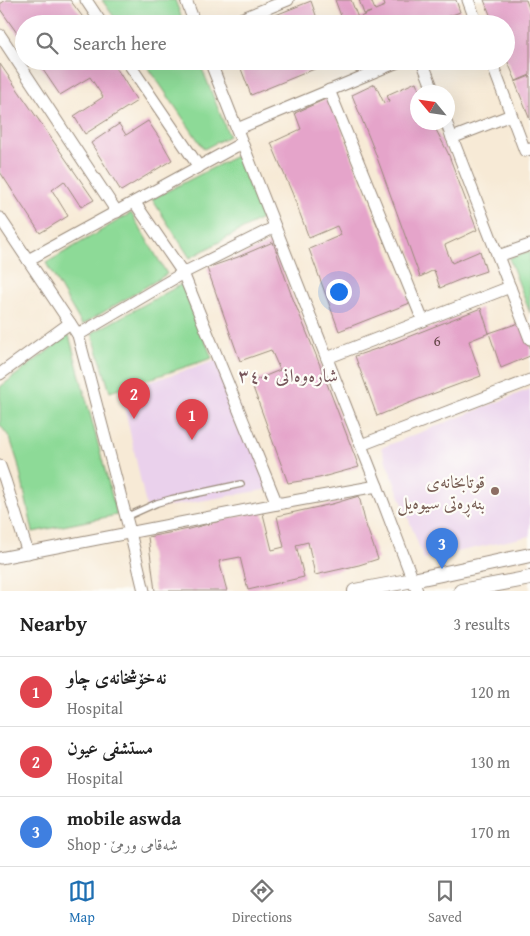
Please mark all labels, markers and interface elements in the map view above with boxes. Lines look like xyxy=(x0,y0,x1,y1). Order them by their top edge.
search box xyxy=(15,15,515,70)
icon: search xyxy=(33,29,61,57)
text: Search here xyxy=(73,29,167,57)
north arrow xyxy=(410,85,455,130)
your location xyxy=(326,279,352,305)
house number: 6 xyxy=(433,330,441,351)
district label: شارەوەانی ٣٤٠ xyxy=(238,361,338,389)
pin: 2 xyxy=(118,378,150,419)
pin: 1 xyxy=(176,399,208,440)
place label: قوتابخانەی بنەڕەتی سیوەیل xyxy=(397,468,485,518)
marker: قوتابخانەی بنەڕەتی سیوەیل xyxy=(489,485,501,497)
pin: 3 xyxy=(426,528,458,569)
text: Nearby xyxy=(20,608,87,639)
text: 3 results xyxy=(453,612,510,636)
text: نەخۆشخانەی چاو xyxy=(67,663,167,691)
text: 1 xyxy=(32,680,40,704)
text: 120 m xyxy=(470,680,510,704)
text: Hospital xyxy=(67,696,123,720)
text: مستشفى عيون xyxy=(67,733,153,761)
text: 2 xyxy=(32,750,40,774)
text: 130 m xyxy=(470,750,510,774)
text: Hospital xyxy=(67,766,123,790)
text: mobile aswda xyxy=(67,804,181,832)
text: 3 xyxy=(32,820,40,844)
text: 170 m xyxy=(470,820,510,844)
text: Shop · شەقامی ورمێ xyxy=(67,832,178,856)
tab: Map xyxy=(68,877,96,927)
tab: Directions xyxy=(232,877,292,927)
tab: Saved xyxy=(428,877,462,927)

